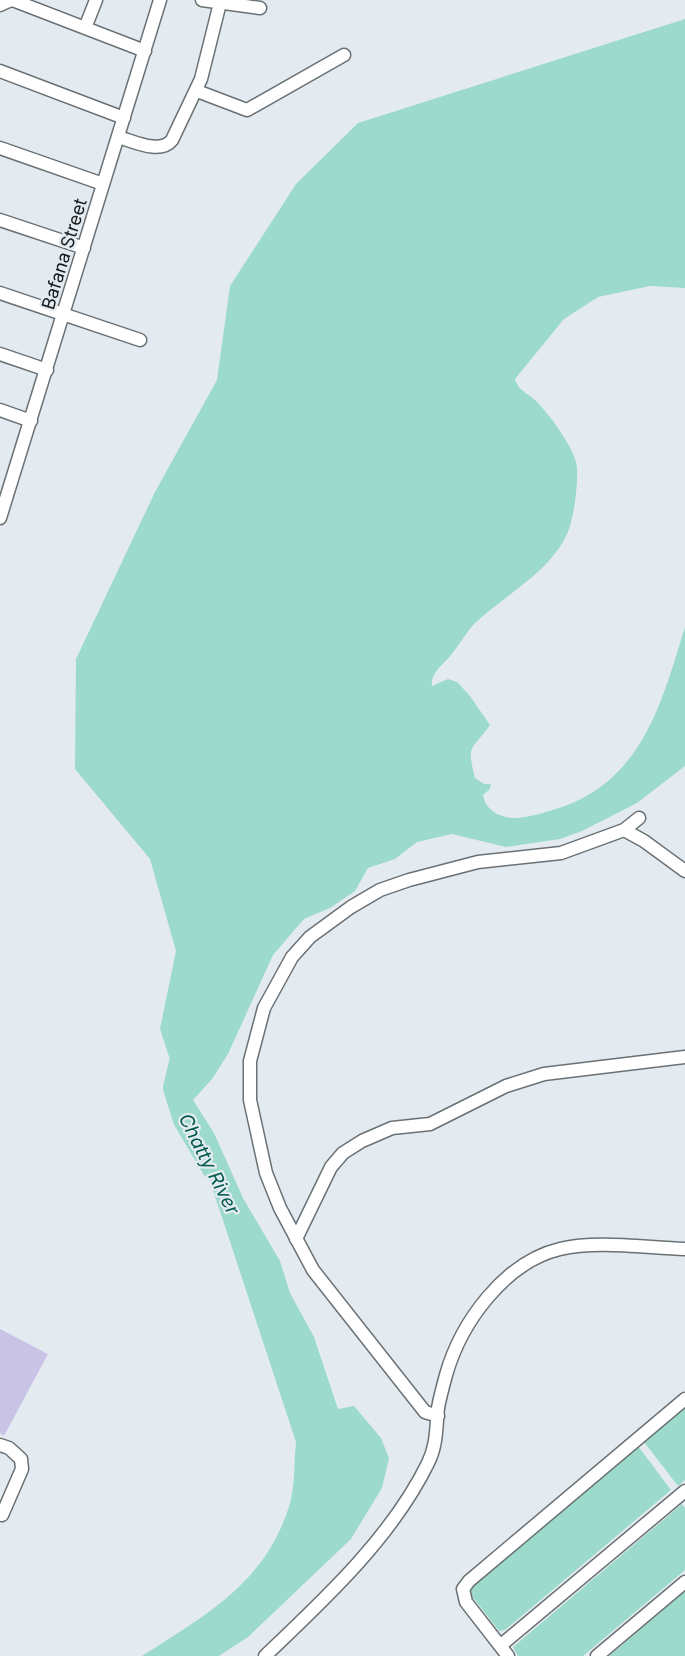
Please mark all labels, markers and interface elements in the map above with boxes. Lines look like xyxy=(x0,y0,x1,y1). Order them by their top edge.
street label: Bafana Street xyxy=(37,196,91,312)
water label: Chatty River xyxy=(174,1110,245,1219)

